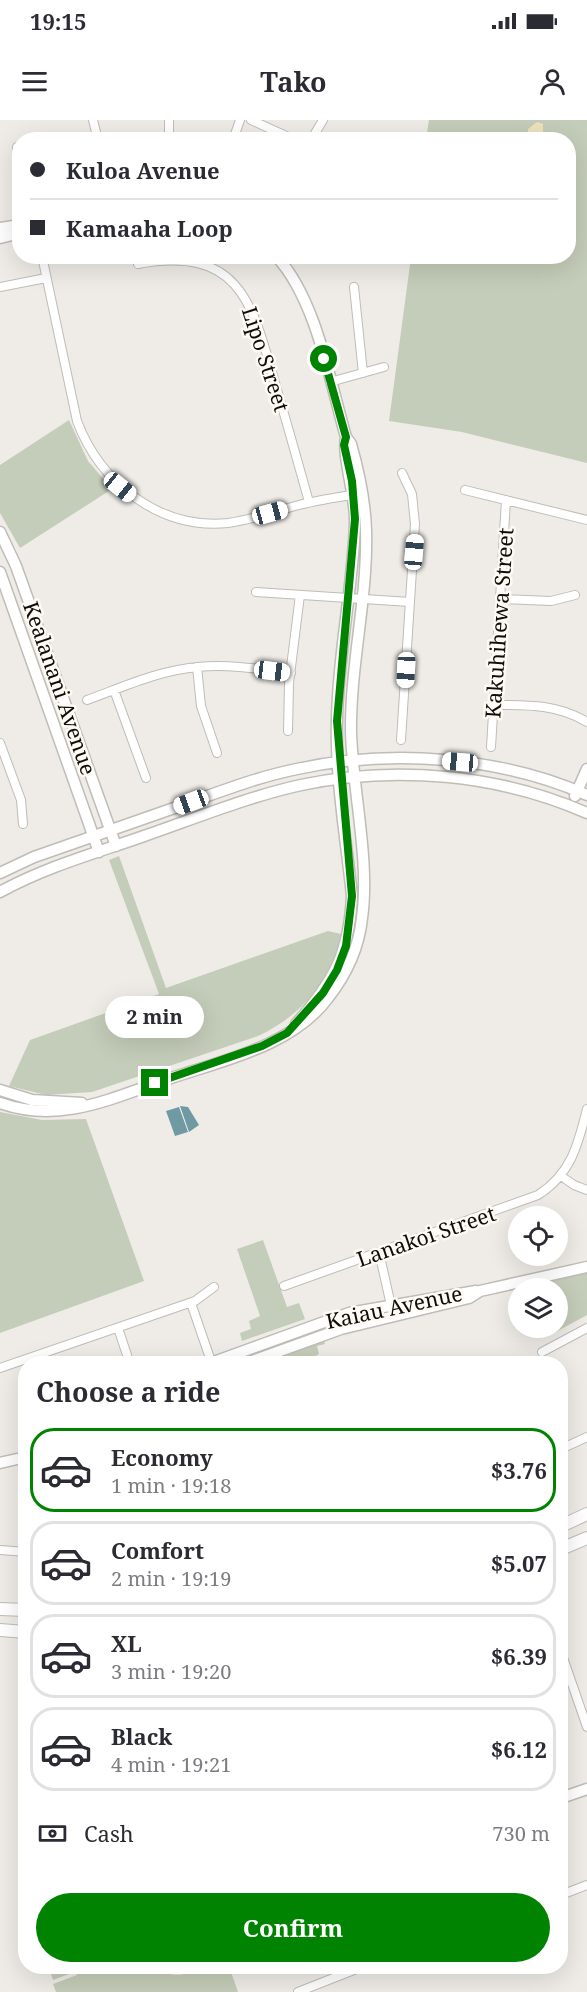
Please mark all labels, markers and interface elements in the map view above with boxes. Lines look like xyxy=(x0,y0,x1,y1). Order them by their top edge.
text: 19:15 xyxy=(30,6,86,36)
text: Tako xyxy=(260,63,327,100)
icon: menu xyxy=(18,65,51,98)
icon: person xyxy=(536,65,569,98)
text: Kuloa Avenue xyxy=(66,155,220,185)
text: Kamaaha Loop xyxy=(66,213,233,243)
street label: Lipo Street xyxy=(236,303,296,415)
route start xyxy=(310,345,337,372)
car xyxy=(100,469,140,505)
car xyxy=(250,500,290,526)
street label: Kakuhihewa Street xyxy=(478,527,520,719)
car xyxy=(403,533,425,571)
street label: Kealanani Avenue xyxy=(17,597,103,779)
car xyxy=(396,652,416,688)
car xyxy=(253,660,291,682)
car xyxy=(441,751,479,773)
car xyxy=(171,787,211,817)
callout: 2 min xyxy=(106,996,204,1038)
text: 2 min xyxy=(126,1003,183,1030)
route end xyxy=(141,1069,168,1096)
street label: Lanakoi Street xyxy=(353,1199,499,1273)
map controls xyxy=(508,1206,568,1338)
button: locate xyxy=(508,1206,568,1266)
button: layers xyxy=(508,1278,568,1338)
street label: Kaiau Avenue xyxy=(323,1279,465,1335)
text: Choose a ride xyxy=(36,1373,221,1410)
text: Economy xyxy=(111,1442,213,1472)
icon: car xyxy=(39,1443,93,1497)
text: $3.76 xyxy=(491,1455,547,1485)
text: 1 min · 19:18 xyxy=(111,1472,231,1499)
text: Comfort xyxy=(111,1535,204,1565)
icon: car xyxy=(39,1536,93,1590)
text: $5.07 xyxy=(491,1548,547,1578)
text: 2 min · 19:19 xyxy=(111,1565,231,1592)
text: XL xyxy=(111,1628,142,1658)
icon: car xyxy=(39,1629,93,1683)
text: $6.39 xyxy=(491,1641,547,1671)
text: 3 min · 19:20 xyxy=(111,1658,231,1685)
text: Black xyxy=(111,1721,172,1751)
icon: car xyxy=(39,1722,93,1776)
text: $6.12 xyxy=(491,1734,547,1764)
text: 4 min · 19:21 xyxy=(111,1751,231,1778)
icon: cash xyxy=(36,1817,69,1850)
text: Cash xyxy=(84,1818,134,1848)
text: 730 m xyxy=(492,1820,550,1847)
button: Confirm xyxy=(36,1893,550,1962)

